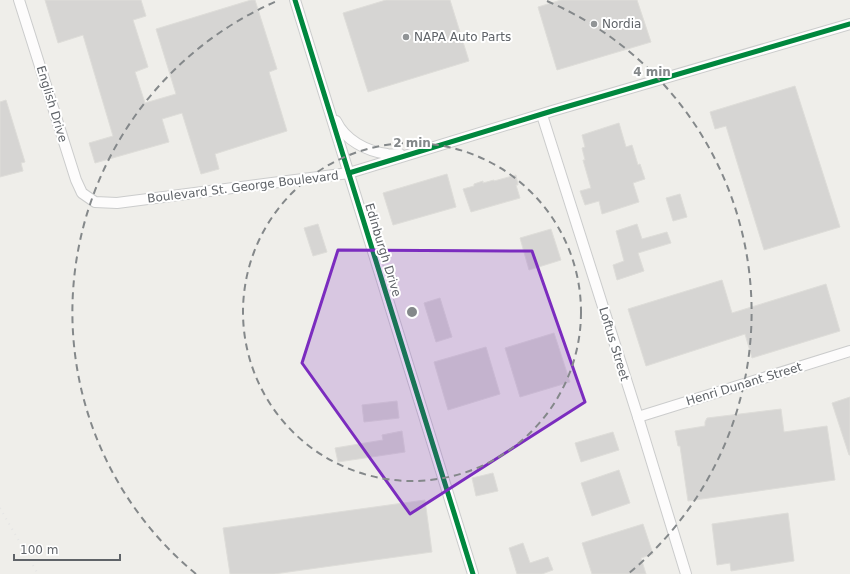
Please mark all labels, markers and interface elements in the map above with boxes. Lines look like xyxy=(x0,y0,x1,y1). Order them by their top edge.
place label: Nordia xyxy=(602,17,641,31)
marker: Nordia xyxy=(589,19,599,29)
place label: NAPA Auto Parts xyxy=(414,30,511,44)
marker: NAPA Auto Parts xyxy=(401,32,411,42)
street label: English Drive xyxy=(34,64,70,144)
text: 4 min xyxy=(633,65,671,79)
text: 2 min xyxy=(393,136,431,150)
street label: Boulevard St. George Boulevard xyxy=(147,168,339,206)
street label: Edinburgh Drive xyxy=(362,202,404,298)
centre of rings xyxy=(405,305,419,319)
street label: Loftus Street xyxy=(596,305,632,383)
street label: Henri Dunant Street xyxy=(684,360,804,408)
scale bar xyxy=(14,536,120,562)
text: 100 m xyxy=(20,543,58,557)

